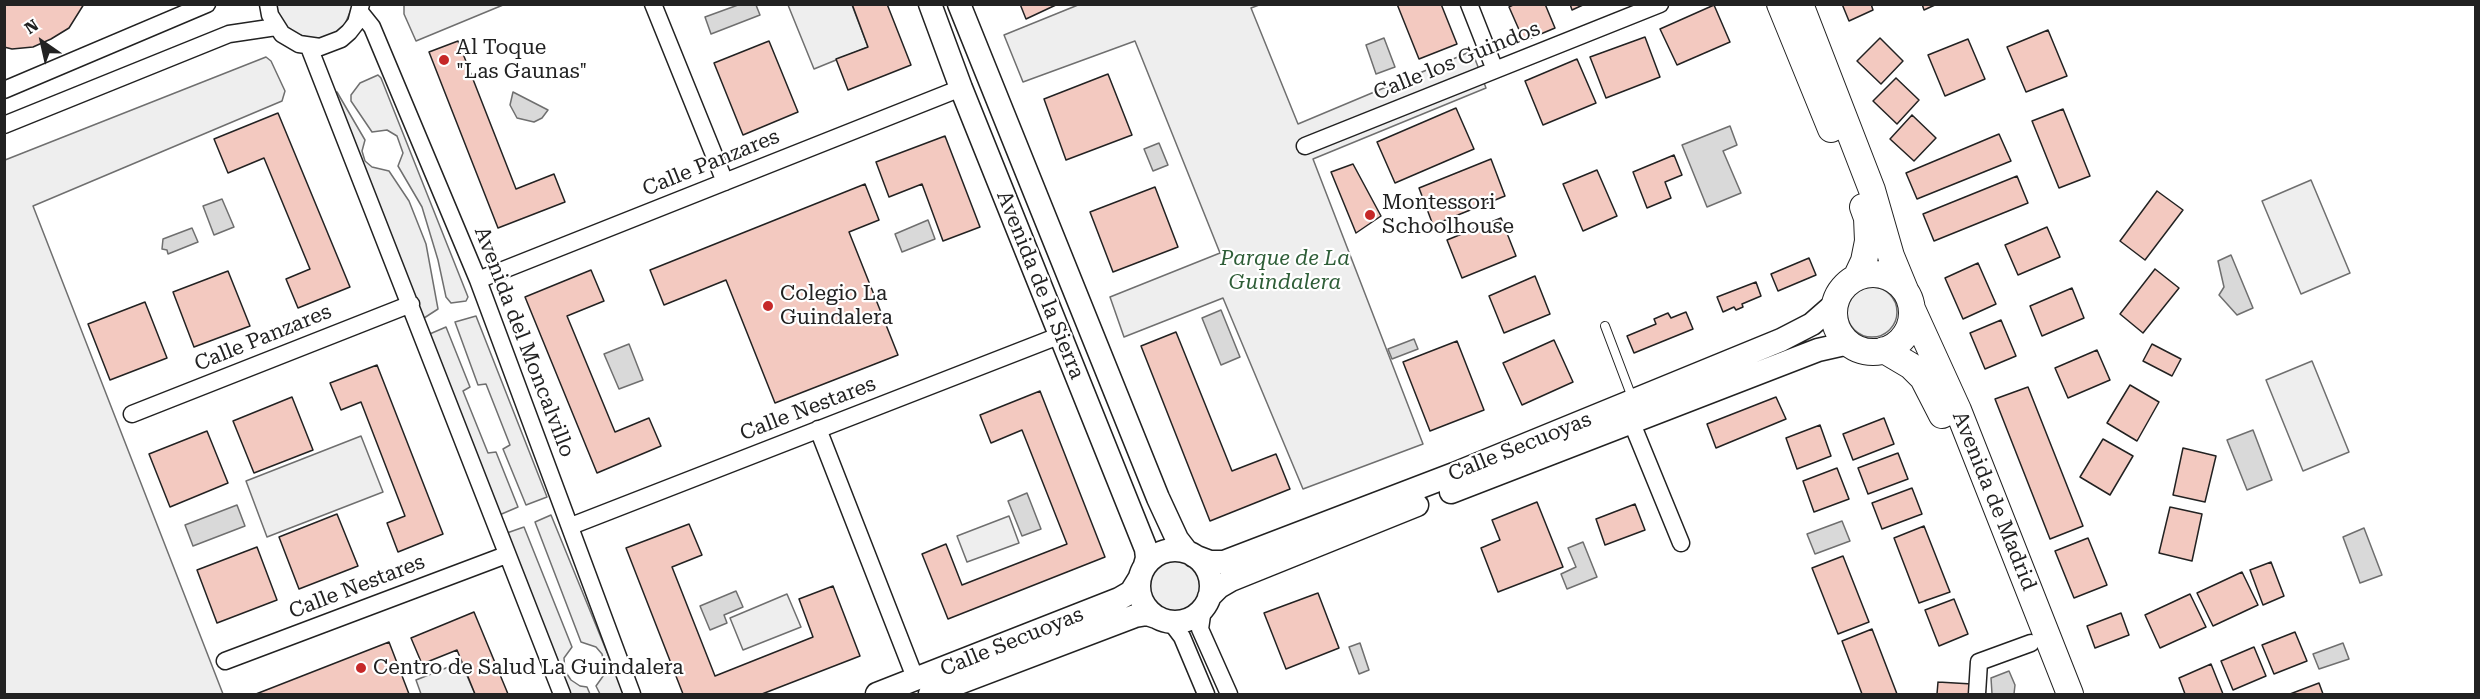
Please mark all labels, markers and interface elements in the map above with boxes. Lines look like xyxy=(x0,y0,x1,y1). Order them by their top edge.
north arrow xyxy=(12,12,72,72)
text: N xyxy=(21,15,42,38)
street label: Calle los Guindos xyxy=(1370,16,1544,106)
place label: Al Toque "Las Gaunas" xyxy=(456,35,587,85)
marker: Al Toque "Las Gaunas" xyxy=(437,53,451,67)
street label: Calle Panzares xyxy=(639,124,783,202)
street label: Avenida de la Sierra xyxy=(991,187,1089,383)
place label: Montessori Schoolhouse xyxy=(1382,190,1514,240)
marker: Montessori Schoolhouse xyxy=(1363,208,1377,222)
street label: Avenida del Moncalvillo xyxy=(468,223,580,461)
park label: Parque de La Guindalera xyxy=(1220,246,1350,296)
place label: Colegio La Guindalera xyxy=(780,281,893,331)
street label: Calle Panzares xyxy=(191,299,335,377)
marker: Colegio La Guindalera xyxy=(761,299,775,313)
street label: Calle Nestares xyxy=(737,372,879,446)
street label: Calle Secuoyas xyxy=(1445,407,1595,487)
street label: Avenida de Madrid xyxy=(1946,408,2042,594)
street label: Calle Nestares xyxy=(286,550,428,624)
street label: Calle Secuoyas xyxy=(937,602,1087,682)
place label: Centro de Salud La Guindalera xyxy=(373,655,684,681)
marker: Centro de Salud La Guindalera xyxy=(354,661,368,675)

